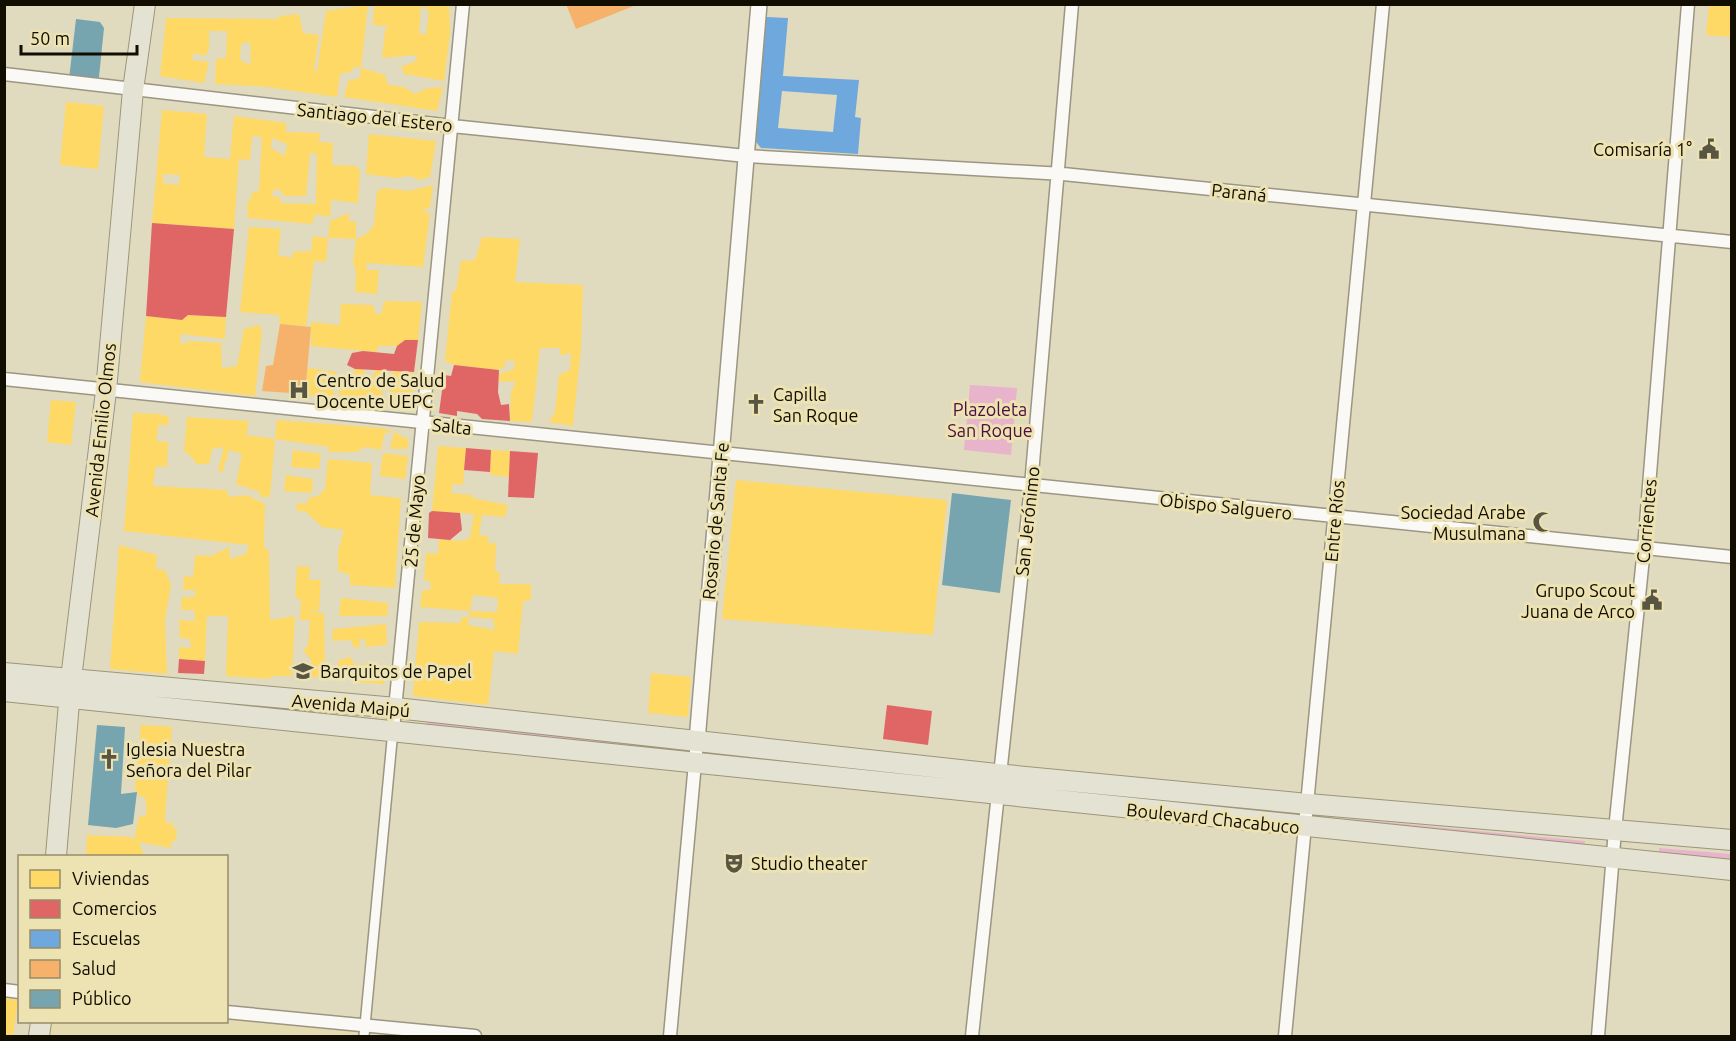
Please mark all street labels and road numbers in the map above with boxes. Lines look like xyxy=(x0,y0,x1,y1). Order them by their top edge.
street label: Santiago del Estero xyxy=(296,99,454,135)
street label: Paraná xyxy=(1210,179,1268,205)
street label: Avenida Emilio Olmos xyxy=(81,342,119,518)
street label: Salta xyxy=(431,414,473,438)
street label: Rosario de Santa Fe xyxy=(698,441,732,601)
street label: San Jerónimo xyxy=(1011,465,1043,577)
street label: 25 de Mayo xyxy=(400,474,428,568)
street label: Corrientes xyxy=(1632,478,1660,564)
street label: Entre Ríos xyxy=(1320,479,1348,563)
street label: Obispo Salguero xyxy=(1159,489,1293,523)
street label: Avenida Maipú xyxy=(291,690,411,720)
street label: Boulevard Chacabuco xyxy=(1125,799,1301,837)

